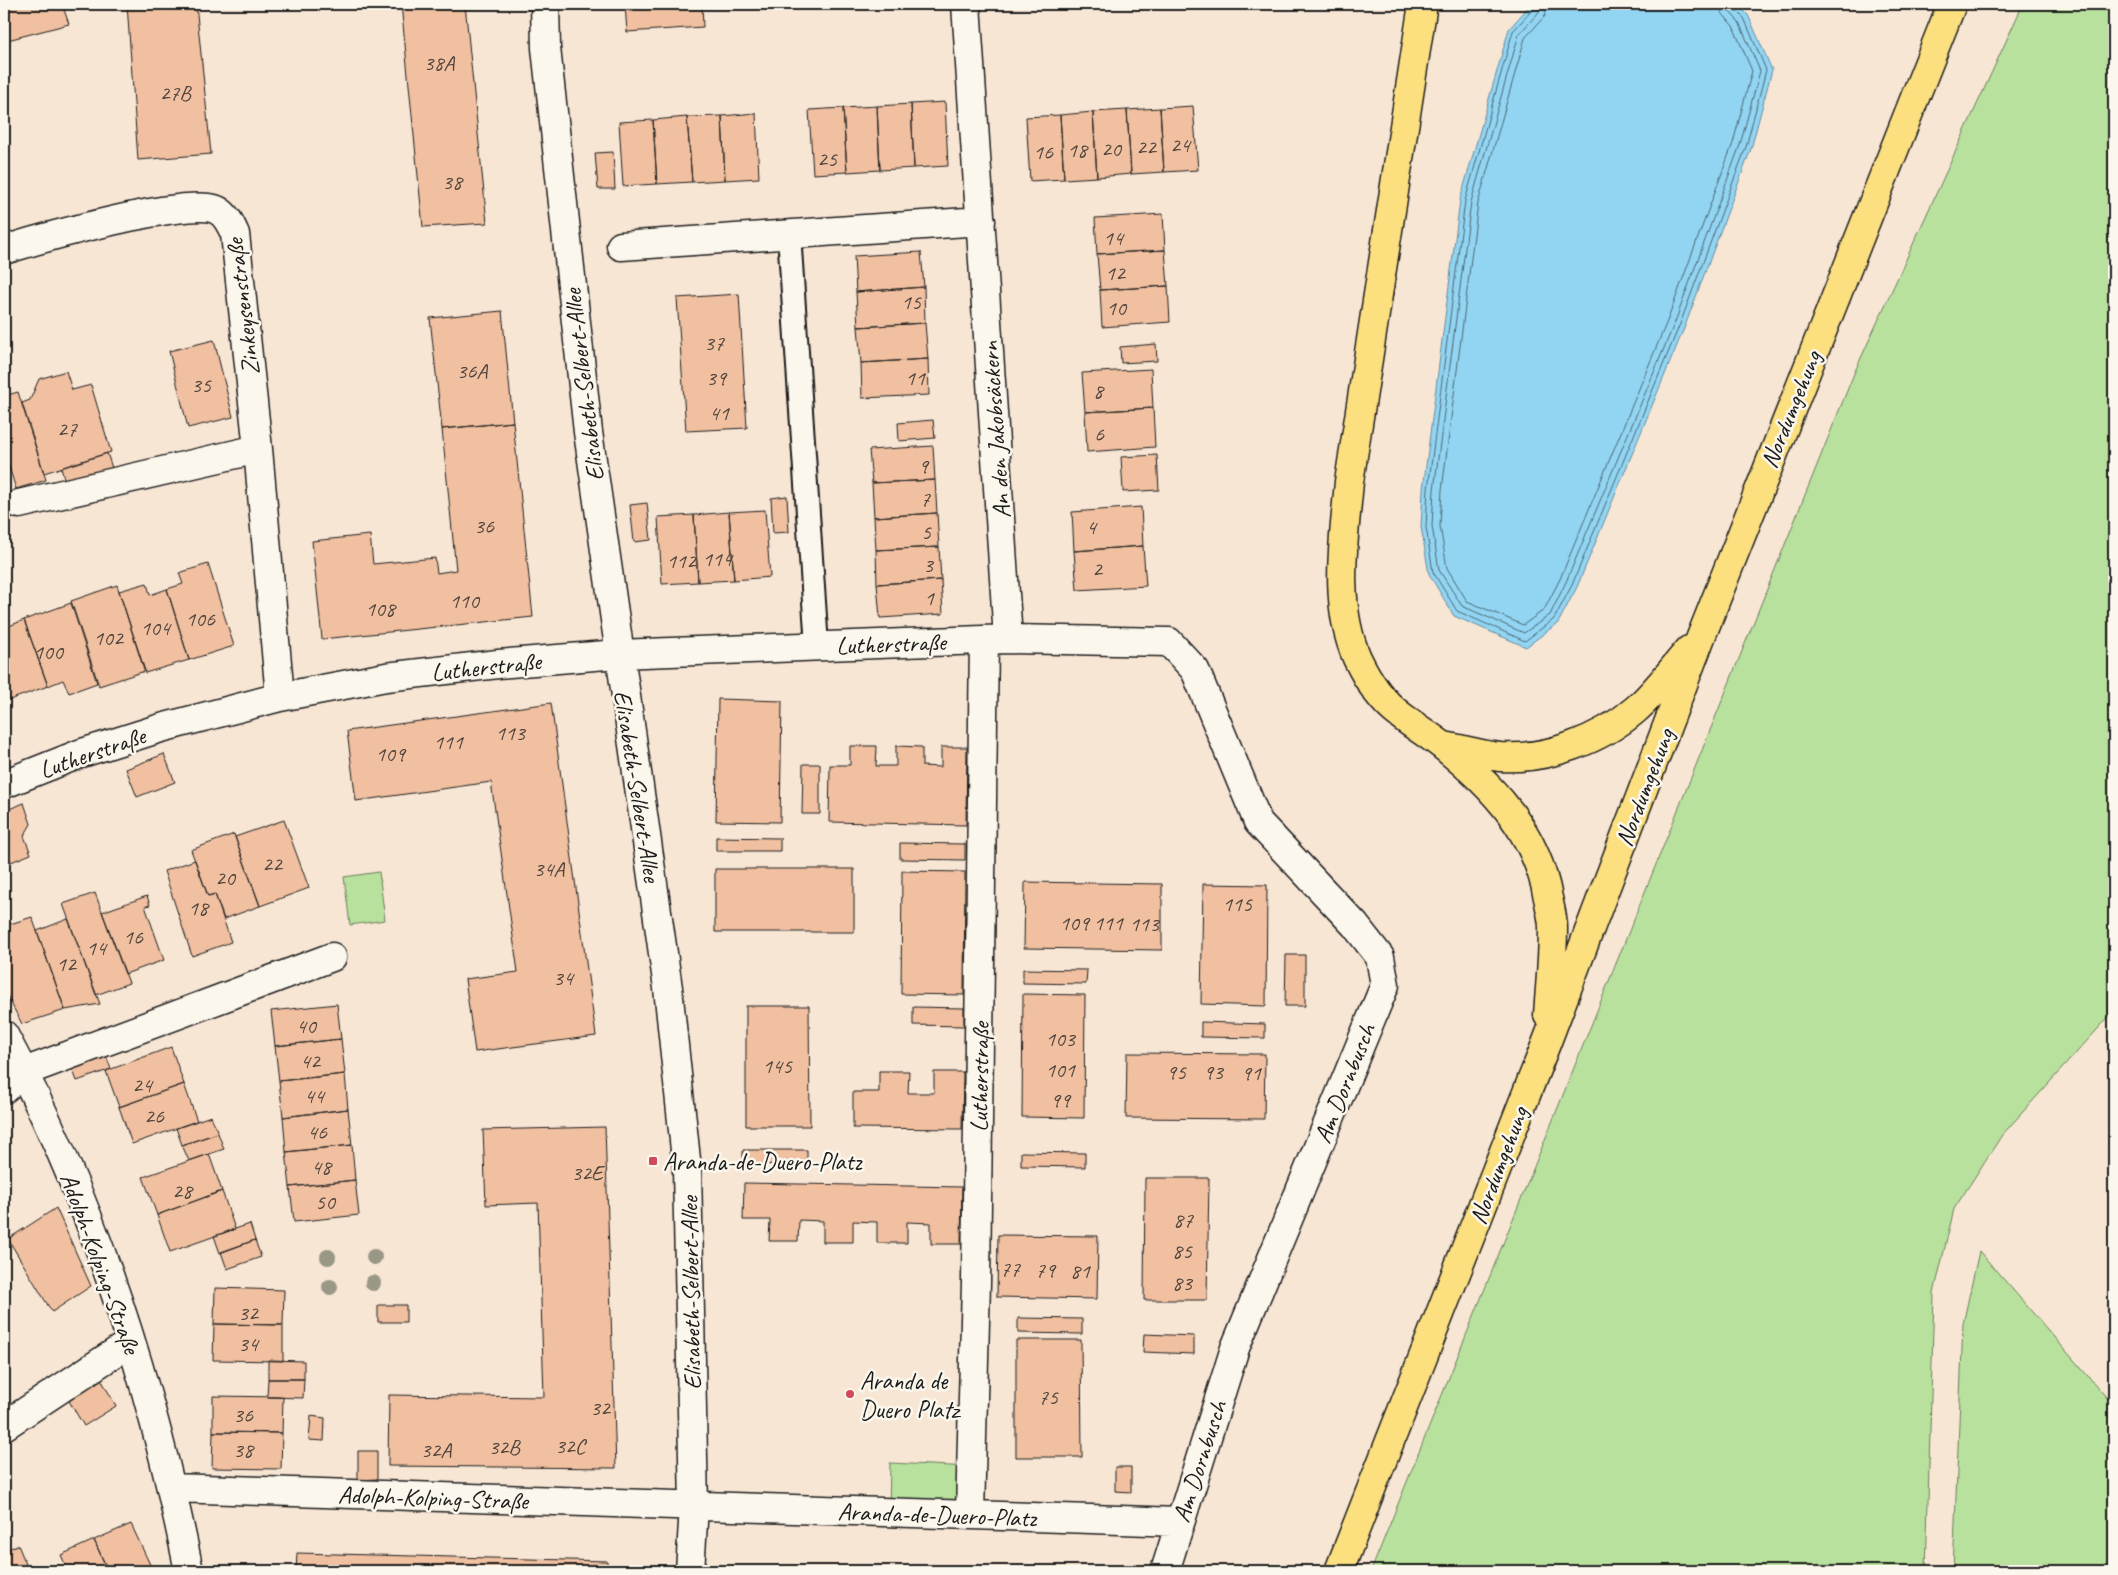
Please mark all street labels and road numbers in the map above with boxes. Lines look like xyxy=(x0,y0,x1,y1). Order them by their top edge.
street label: Zinkeysenstraße xyxy=(219,235,267,377)
street label: Elisabeth-Selbert-Allee xyxy=(556,285,612,483)
street label: An den Jakobsäckern xyxy=(974,340,1018,519)
street label: Nordumgehung xyxy=(1753,345,1829,473)
street label: Lutherstraße xyxy=(836,626,948,662)
street label: Lutherstraße xyxy=(430,645,544,689)
street label: Elisabeth-Selbert-Allee xyxy=(606,688,668,886)
street label: Lutherstraße xyxy=(35,719,151,786)
street label: Nordumgehung xyxy=(1608,723,1682,851)
street label: Am Dornbusch xyxy=(1307,1018,1384,1148)
street label: Lutherstraße xyxy=(963,1020,997,1132)
street label: Nordumgehung xyxy=(1462,1101,1536,1229)
street label: Adolph-Kolping-Straße xyxy=(52,1169,148,1360)
street label: Elisabeth-Selbert-Allee xyxy=(673,1194,709,1390)
street label: Am Dornbusch xyxy=(1165,1395,1235,1526)
street label: Adolph-Kolping-Straße xyxy=(337,1479,530,1517)
street label: Aranda-de-Duero-Platz xyxy=(837,1496,1039,1535)

